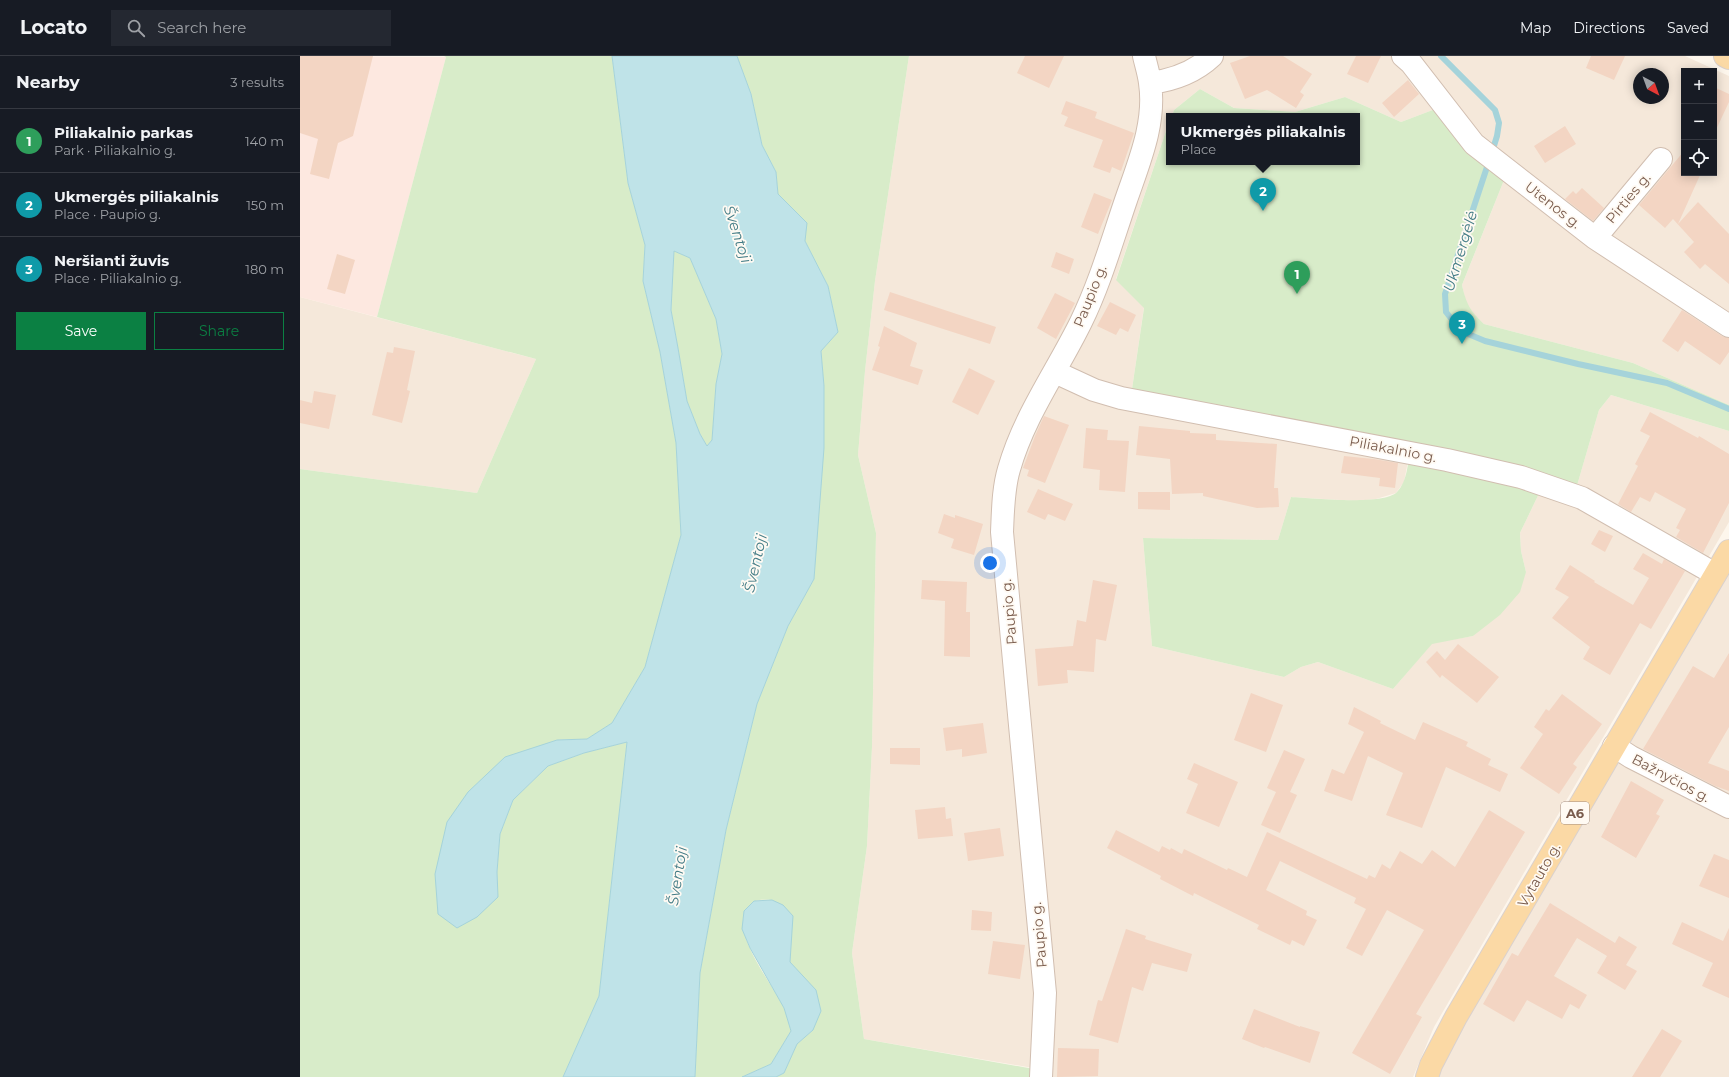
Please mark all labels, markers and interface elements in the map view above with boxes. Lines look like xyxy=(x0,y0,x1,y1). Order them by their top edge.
search box xyxy=(111,10,391,46)
text: Locato xyxy=(20,16,87,39)
icon: search xyxy=(125,17,147,39)
text: Search here xyxy=(157,18,246,37)
text: Map xyxy=(1520,19,1551,37)
text: Directions xyxy=(1573,19,1645,37)
text: Saved xyxy=(1667,19,1709,37)
north arrow xyxy=(1633,68,1669,104)
map controls xyxy=(1681,68,1717,176)
button: + xyxy=(1681,68,1717,104)
text: Nearby xyxy=(16,72,80,92)
text: 3 results xyxy=(230,74,284,90)
button: − xyxy=(1681,104,1717,140)
popup xyxy=(1166,113,1360,165)
text: Ukmergės piliakalnis xyxy=(1181,122,1345,141)
text: Piliakalnio parkas xyxy=(54,123,193,142)
text: 1 xyxy=(26,133,32,149)
text: 140 m xyxy=(245,133,284,149)
button: locate xyxy=(1681,140,1717,176)
text: Place xyxy=(1181,141,1216,157)
text: Park · Piliakalnio g. xyxy=(54,142,176,158)
street label: Pirties g. xyxy=(1602,169,1654,227)
pin: 2 xyxy=(1250,178,1276,211)
street label: Utenos g. xyxy=(1521,178,1585,233)
text: Ukmergės piliakalnis xyxy=(54,187,219,206)
text: 2 xyxy=(25,197,33,213)
text: 150 m xyxy=(246,197,284,213)
water label: Šventoji xyxy=(720,203,757,266)
text: Place · Paupio g. xyxy=(54,206,161,222)
water label: Ukmergėlė xyxy=(1439,208,1481,294)
text: Neršianti žuvis xyxy=(54,251,169,270)
text: 3 xyxy=(25,261,33,277)
text: 180 m xyxy=(245,261,284,277)
pin: 1 xyxy=(1284,261,1310,294)
street label: Paupio g. xyxy=(1069,262,1111,330)
text: Place · Piliakalnio g. xyxy=(54,270,181,286)
pin: 3 xyxy=(1449,311,1475,344)
button: Save xyxy=(16,312,146,350)
button: Share xyxy=(154,312,284,350)
street label: Piliakalnio g. xyxy=(1348,432,1438,466)
water label: Šventoji xyxy=(739,531,771,594)
your location xyxy=(980,553,1000,573)
street label: Paupio g. xyxy=(997,578,1021,646)
street label: Bažnyčios g. xyxy=(1629,750,1713,806)
road number: A6 xyxy=(1561,802,1589,824)
street label: Vytauto g. xyxy=(1513,840,1565,910)
water label: Šventoji xyxy=(663,844,691,907)
street label: Paupio g. xyxy=(1027,901,1051,969)

